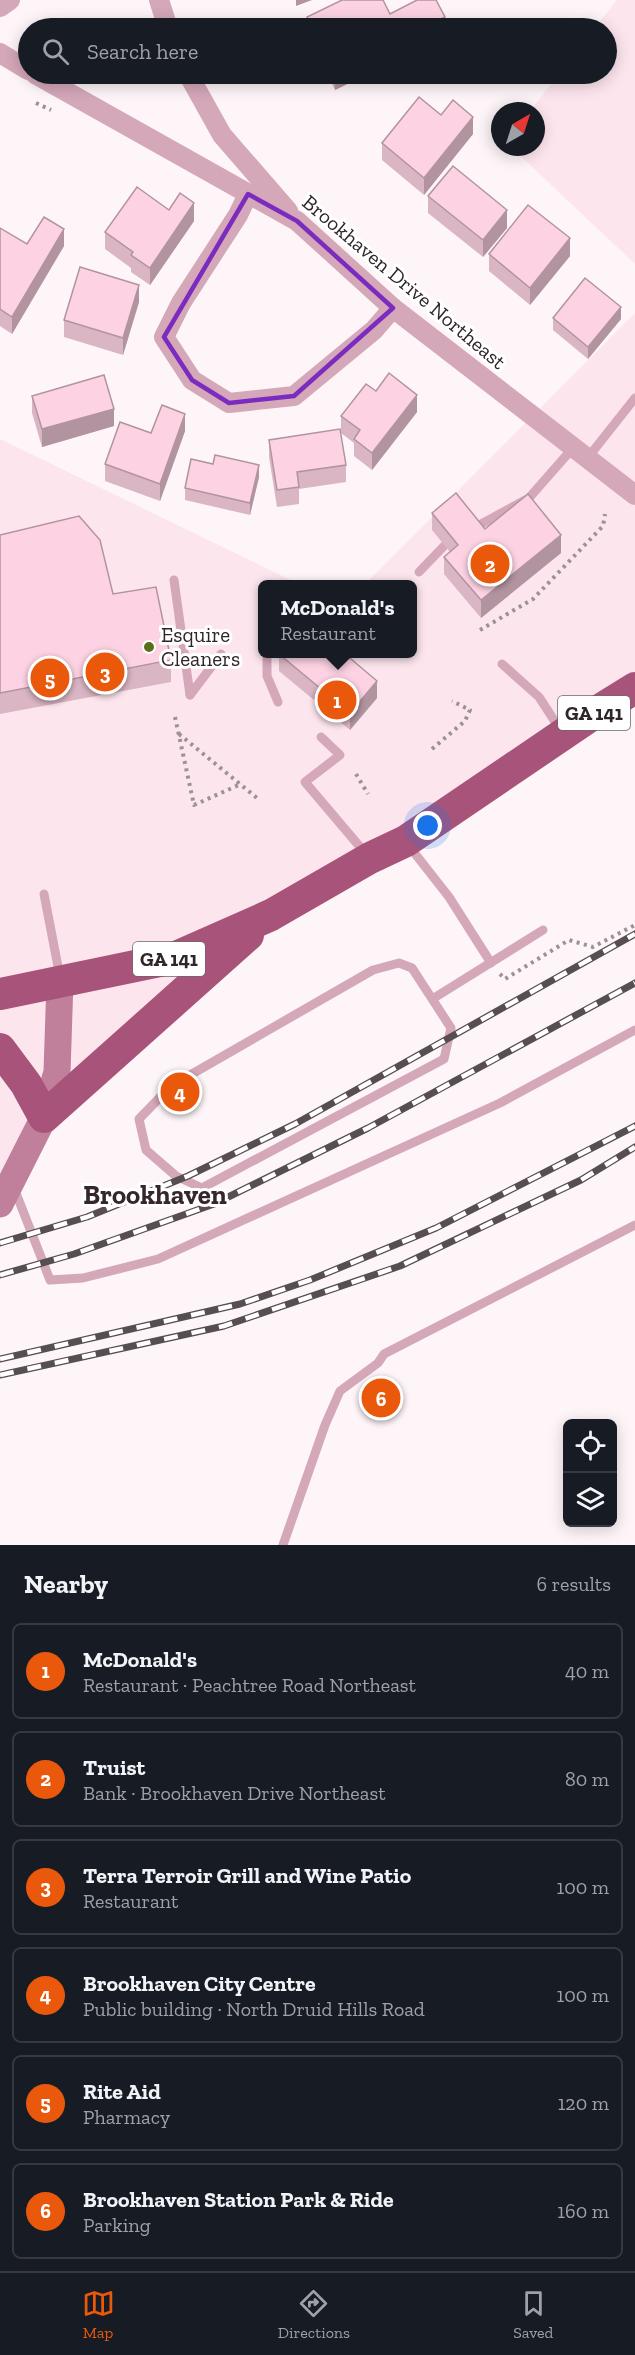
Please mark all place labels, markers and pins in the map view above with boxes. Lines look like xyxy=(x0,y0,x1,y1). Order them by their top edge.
pin: 2 xyxy=(470,542,510,586)
place label: Esquire Cleaners xyxy=(161,622,240,671)
marker: Esquire Cleaners xyxy=(142,640,156,654)
pin: 3 xyxy=(86,650,124,694)
pin: 5 xyxy=(31,656,70,700)
pin: 1 xyxy=(318,678,356,722)
pin: 4 xyxy=(160,1070,200,1114)
pin: 6 xyxy=(362,1376,400,1420)

